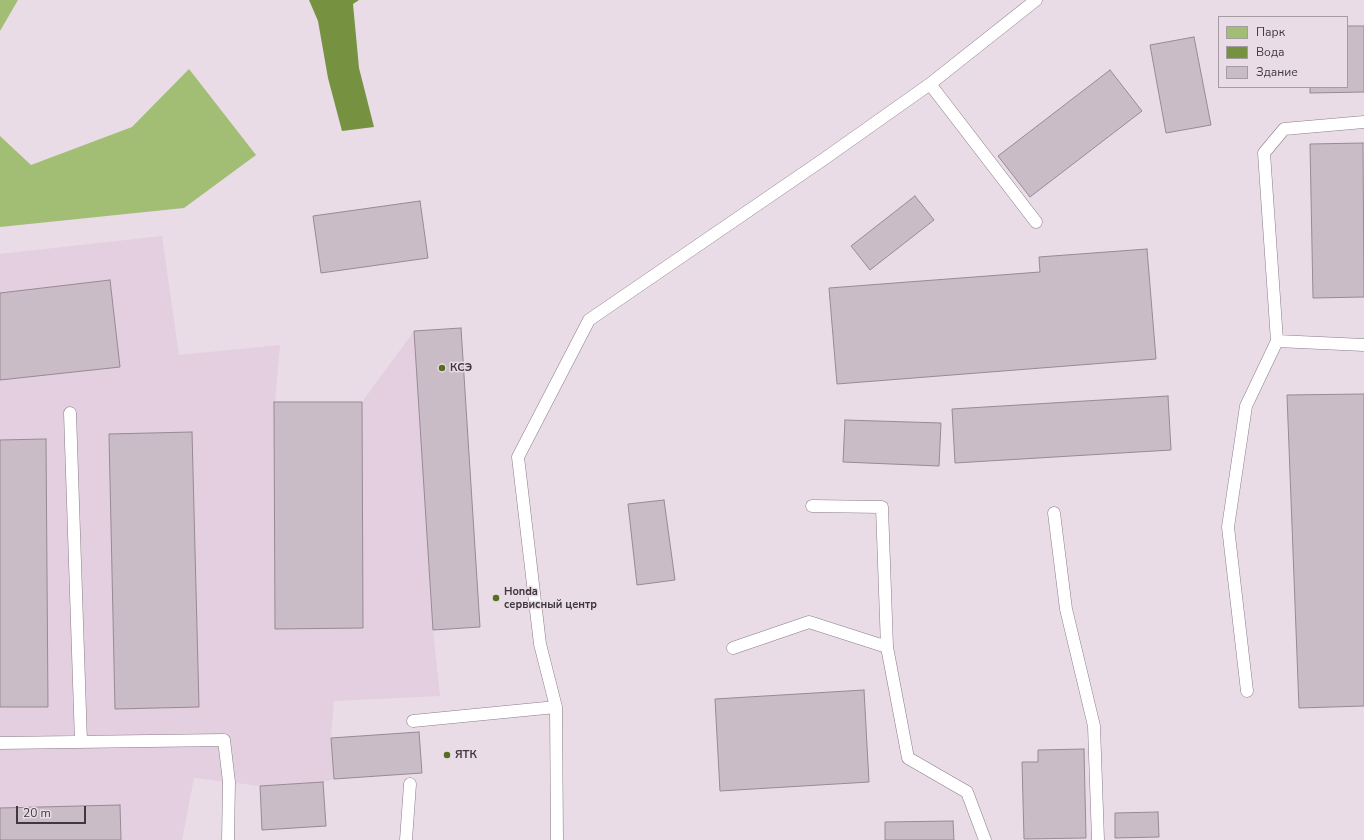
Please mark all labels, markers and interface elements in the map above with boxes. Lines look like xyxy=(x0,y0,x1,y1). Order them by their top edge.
legend xyxy=(1218,16,1348,88)
text: Парк xyxy=(1256,24,1285,40)
text: Вода xyxy=(1256,44,1284,60)
text: Здание xyxy=(1256,64,1298,80)
place label: КСЭ xyxy=(450,361,472,375)
marker: КСЭ xyxy=(437,363,447,373)
place label: Honda сервисный центр xyxy=(504,585,597,611)
marker: Honda сервисный центр xyxy=(491,593,501,603)
place label: ЯТК xyxy=(455,748,477,762)
marker: ЯТК xyxy=(442,750,452,760)
scale bar xyxy=(18,798,88,824)
text: 20 m xyxy=(23,805,51,821)

